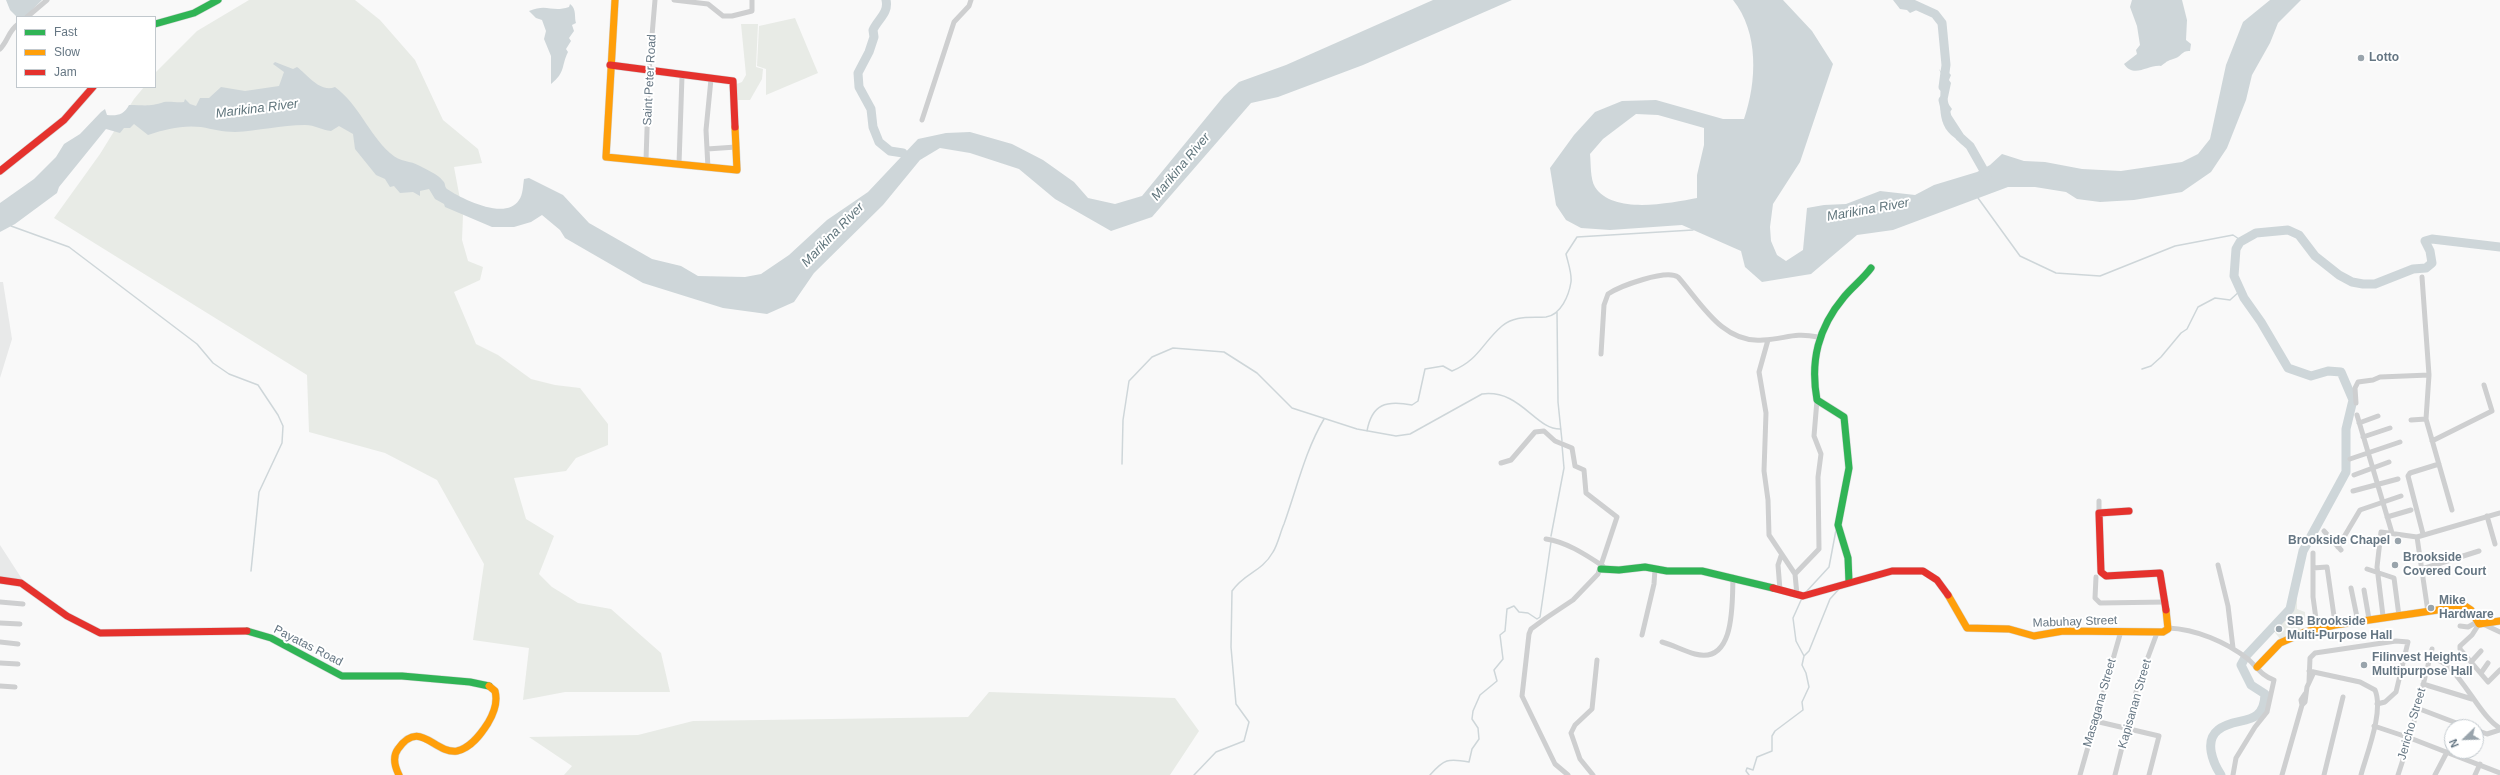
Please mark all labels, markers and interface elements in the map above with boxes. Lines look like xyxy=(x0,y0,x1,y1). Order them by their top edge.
legend xyxy=(16,16,156,88)
text: Fast xyxy=(54,25,77,39)
street label: Saint Peter Road xyxy=(640,34,660,126)
text: Slow xyxy=(54,45,80,59)
place label: Lotto xyxy=(2369,51,2399,65)
marker: Lotto xyxy=(2356,53,2366,63)
text: Jam xyxy=(54,65,77,79)
water label: Marikina River xyxy=(215,96,299,122)
water label: Marikina River xyxy=(1148,130,1214,204)
water label: Marikina River xyxy=(1826,195,1910,225)
water label: Marikina River xyxy=(799,200,867,270)
place label: Brookside Chapel xyxy=(2288,534,2390,548)
marker: Brookside Chapel xyxy=(2393,536,2403,546)
place label: Brookside Covered Court xyxy=(2403,551,2486,579)
marker: Brookside Covered Court xyxy=(2390,560,2400,570)
place label: Mike Hardware xyxy=(2439,594,2494,622)
marker: Mike Hardware xyxy=(2426,603,2436,613)
street label: Mabuhay Street xyxy=(2032,613,2118,631)
place label: SB Brookside Multi-Purpose Hall xyxy=(2287,615,2392,643)
street label: Payatas Road xyxy=(271,622,345,670)
marker: SB Brookside Multi-Purpose Hall xyxy=(2274,624,2284,634)
place label: Filinvest Heights Multipurpose Hall xyxy=(2372,651,2473,679)
street label: Masagana Street xyxy=(2080,657,2120,749)
street label: Kapisanan Street xyxy=(2115,658,2155,750)
marker: Filinvest Heights Multipurpose Hall xyxy=(2359,660,2369,670)
street label: Jericho Street xyxy=(2395,686,2429,762)
north arrow xyxy=(2444,719,2484,759)
text: N xyxy=(2447,737,2461,749)

